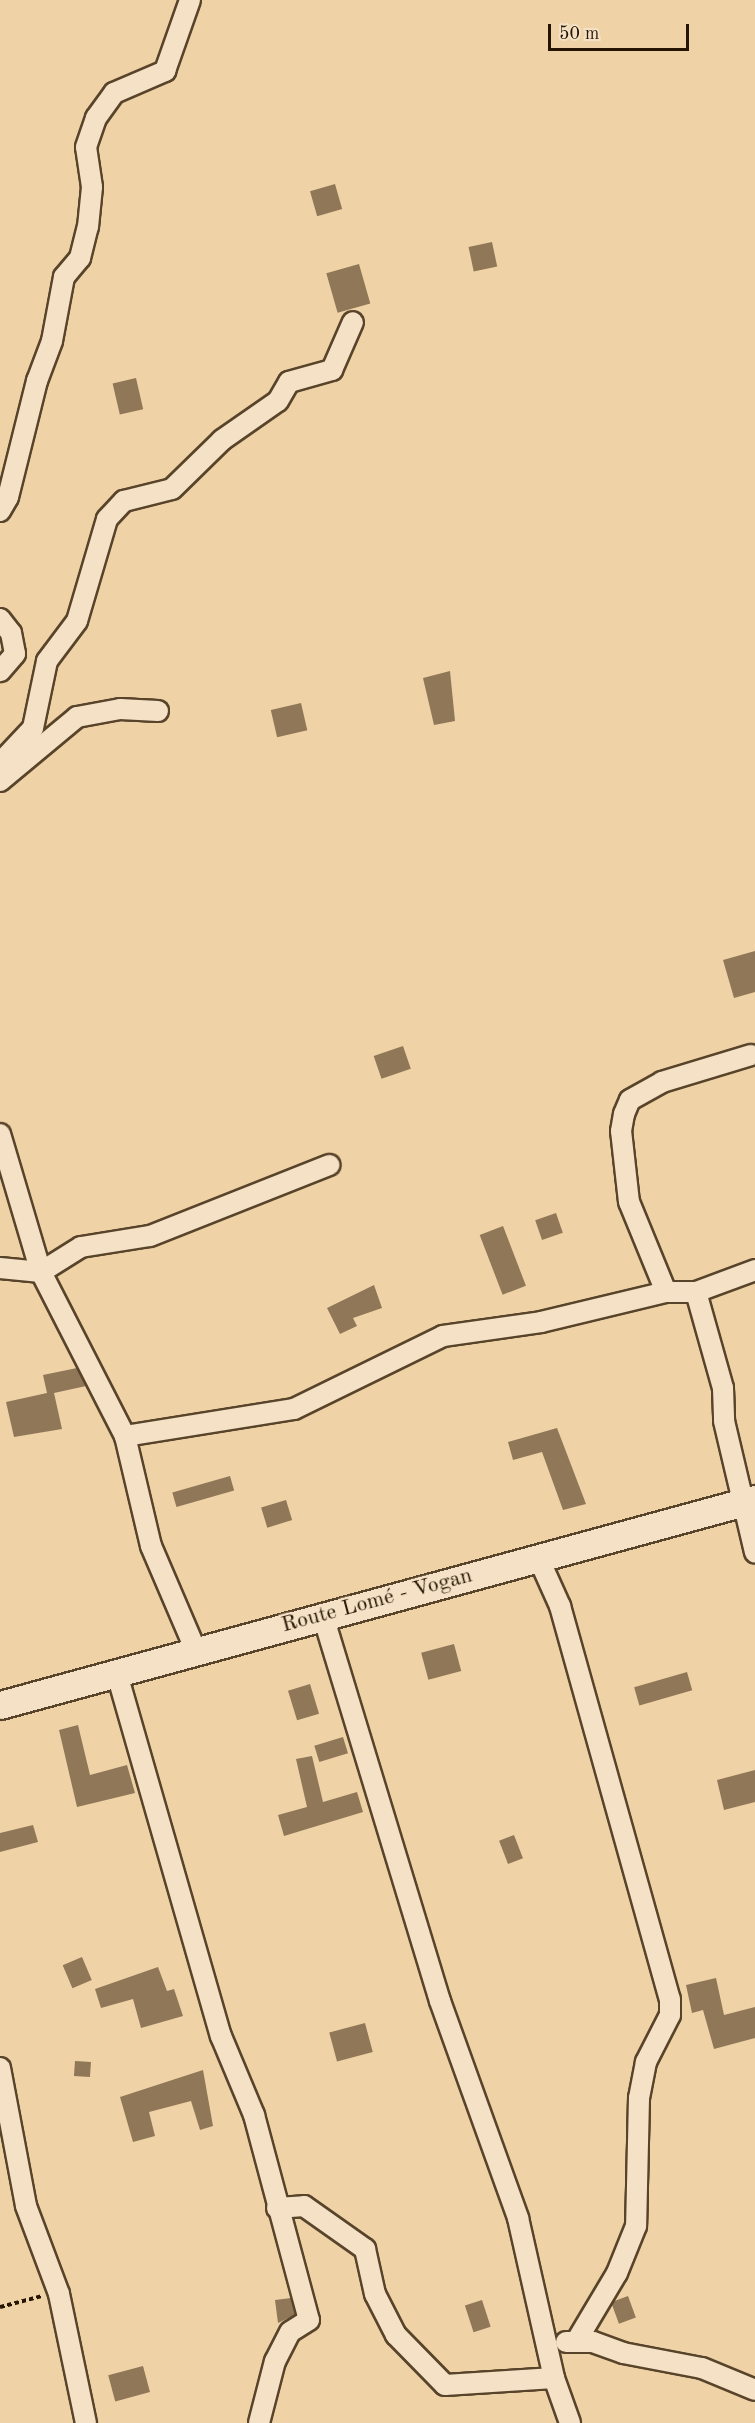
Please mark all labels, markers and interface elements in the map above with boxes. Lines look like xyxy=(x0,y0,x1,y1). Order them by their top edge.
scale bar xyxy=(551,12,692,50)
text: 50 m xyxy=(559,25,599,43)
street label: Route Lomé - Vogan xyxy=(279,1563,475,1639)

